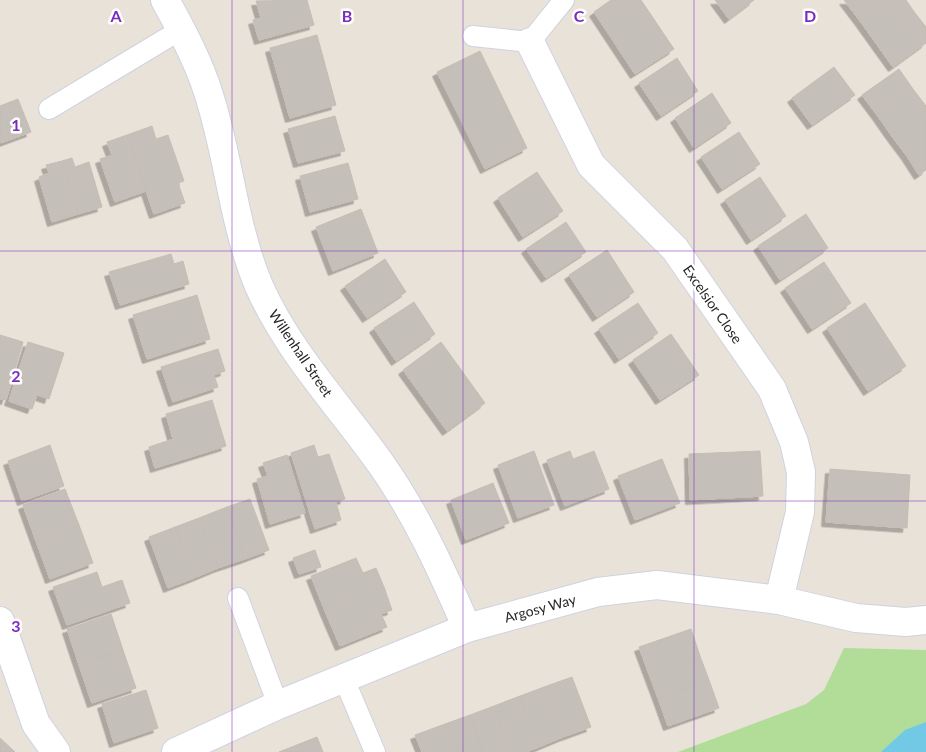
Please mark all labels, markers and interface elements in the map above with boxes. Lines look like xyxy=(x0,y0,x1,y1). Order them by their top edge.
text: A xyxy=(109,6,122,25)
text: B xyxy=(342,6,352,25)
text: C xyxy=(574,6,585,25)
text: D xyxy=(804,6,816,25)
text: 1 xyxy=(11,115,21,134)
street label: Excelsior Close xyxy=(680,262,746,346)
street label: Willenhall Street xyxy=(266,306,336,400)
text: 2 xyxy=(11,366,21,385)
street label: Argosy Way xyxy=(502,590,578,626)
text: 3 xyxy=(11,616,21,635)

